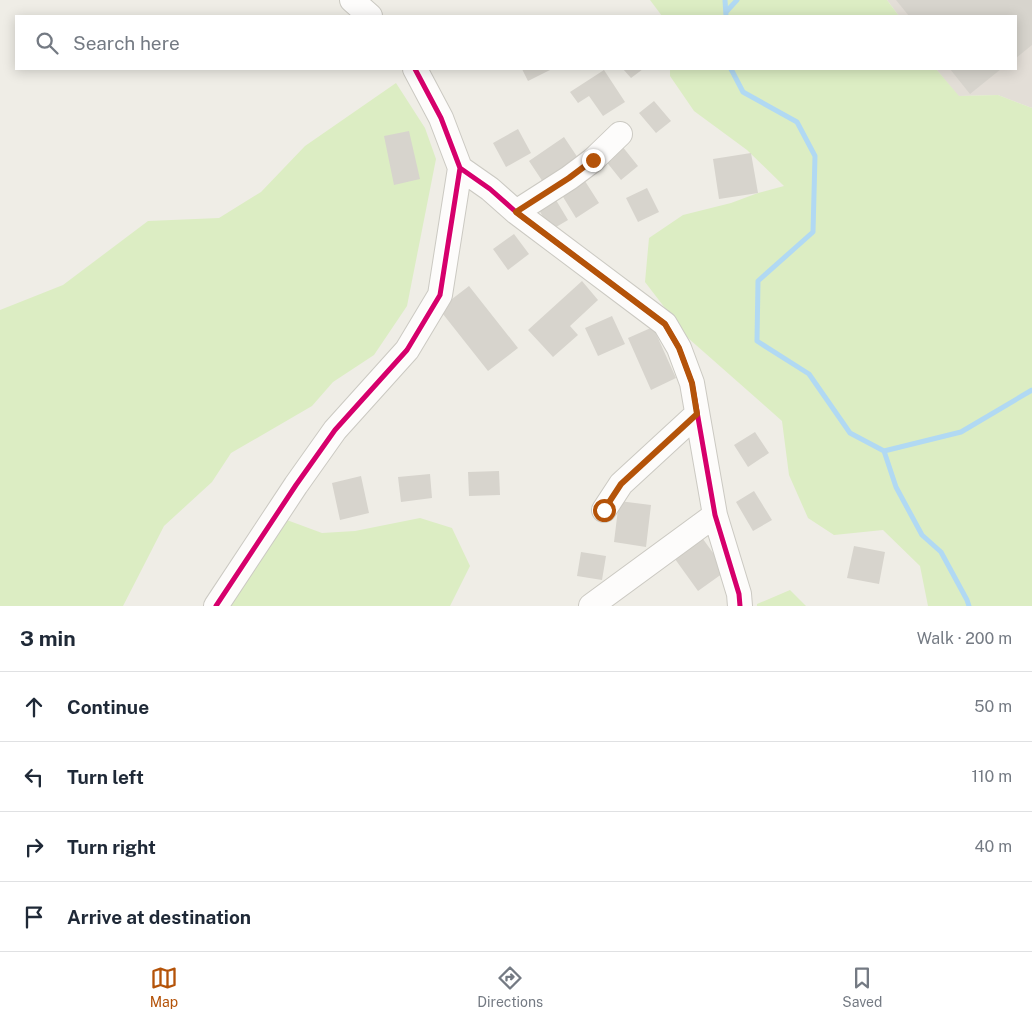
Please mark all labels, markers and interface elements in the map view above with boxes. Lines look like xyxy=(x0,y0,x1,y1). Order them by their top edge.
search box xyxy=(15,15,1017,70)
icon: search xyxy=(33,29,61,57)
text: Search here xyxy=(73,32,180,54)
route end xyxy=(582,149,605,172)
route start xyxy=(593,499,616,522)
text: 3 min xyxy=(20,626,76,651)
text: Walk · 200 m xyxy=(917,629,1012,648)
icon: ahead xyxy=(20,693,48,721)
text: Continue xyxy=(67,696,149,718)
text: 50 m xyxy=(974,697,1012,716)
icon: left xyxy=(20,763,48,791)
text: Turn left xyxy=(67,766,144,788)
text: 110 m xyxy=(971,767,1012,786)
icon: right xyxy=(20,833,48,861)
text: Turn right xyxy=(67,836,156,858)
text: 40 m xyxy=(974,837,1012,856)
icon: arrive xyxy=(20,903,48,931)
text: Arrive at destination xyxy=(67,906,251,928)
tab: Map xyxy=(150,964,178,1010)
tab: Directions xyxy=(477,964,543,1010)
tab: Saved xyxy=(842,964,882,1010)

